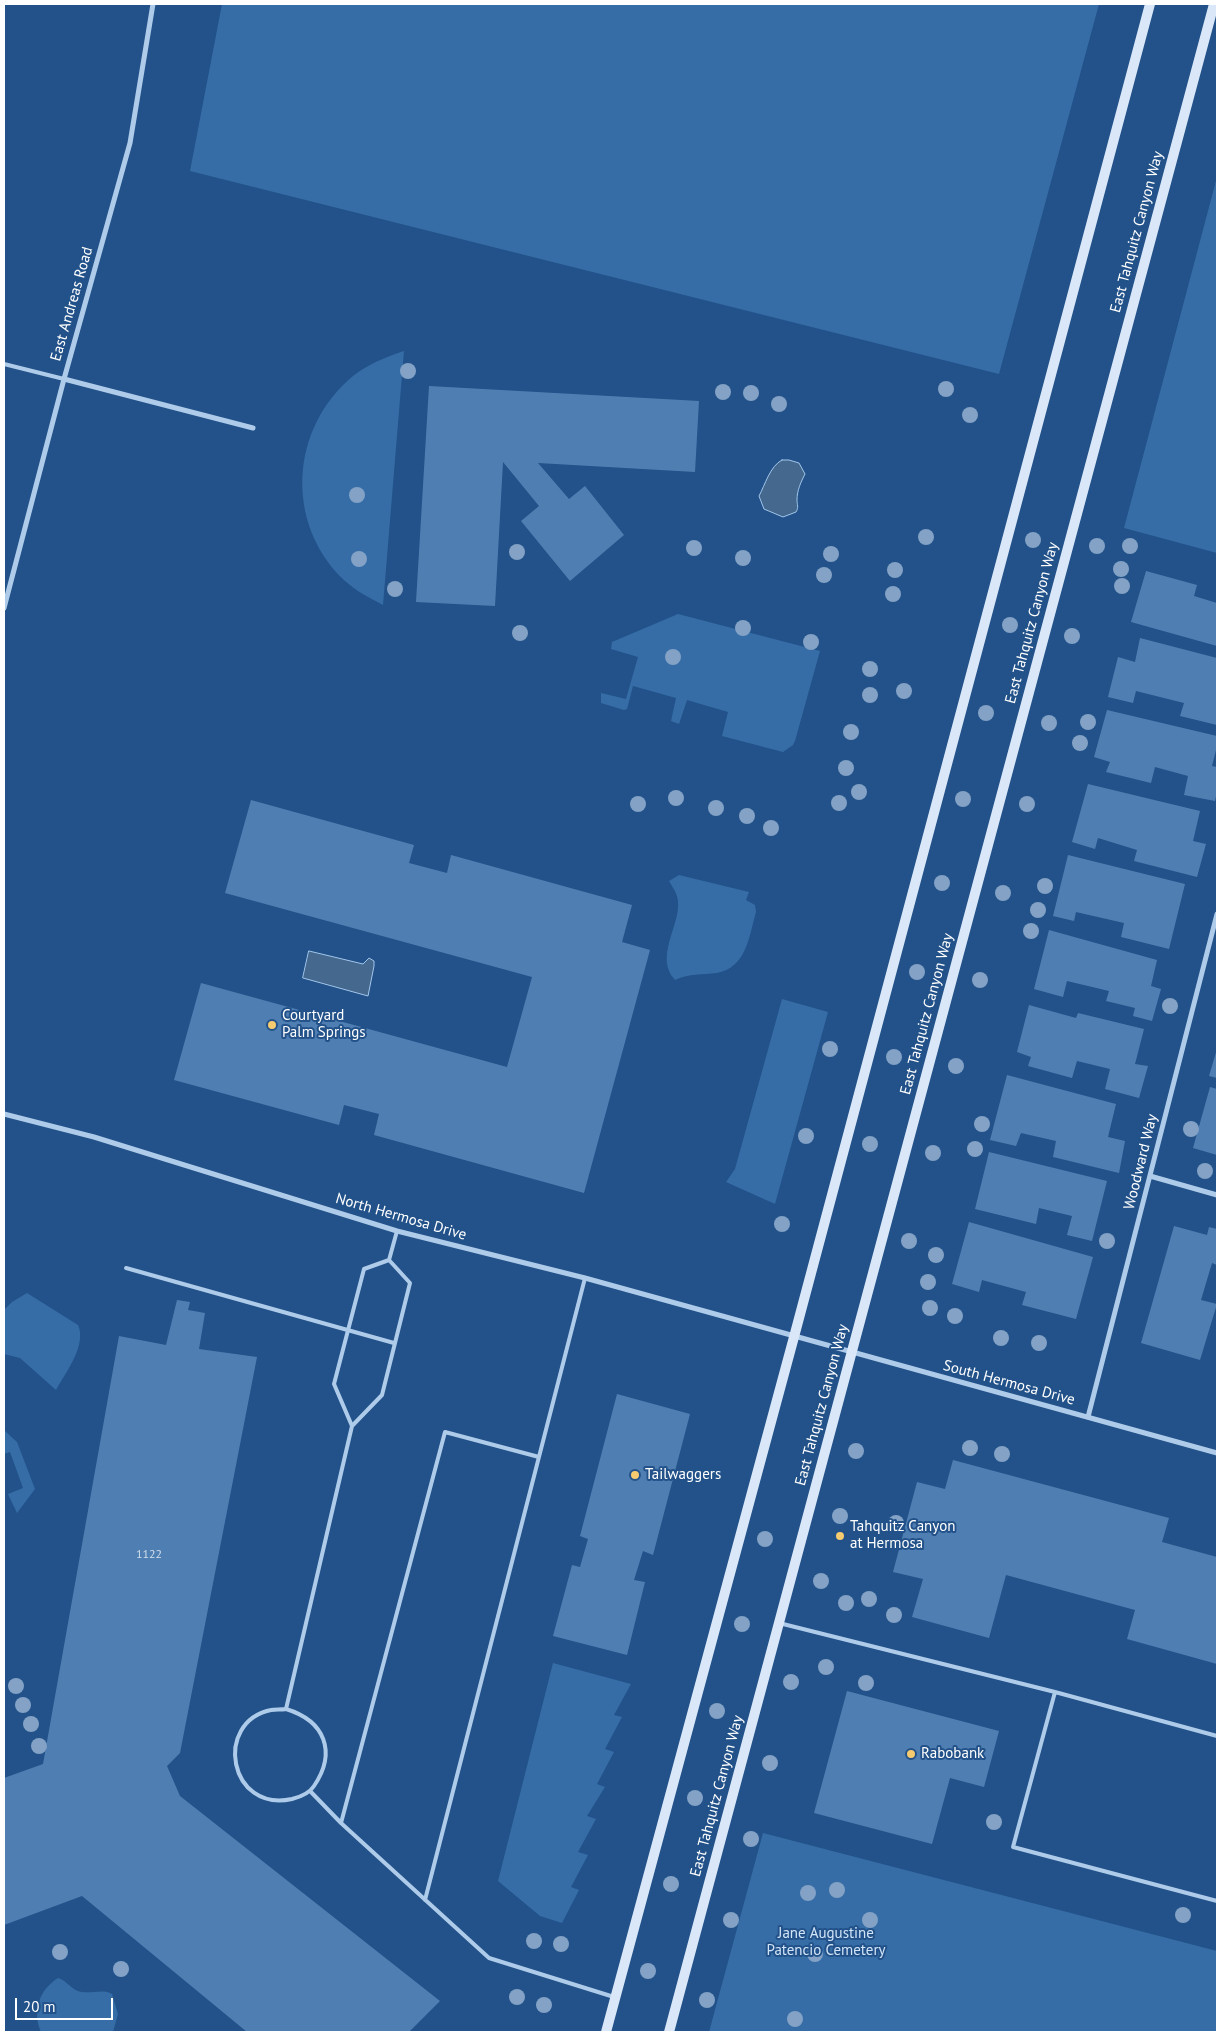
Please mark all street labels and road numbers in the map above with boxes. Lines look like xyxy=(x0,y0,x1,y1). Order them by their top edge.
street label: East Tahquitz Canyon Way xyxy=(1107,149,1167,315)
street label: East Andreas Road xyxy=(47,245,97,363)
street label: East Tahquitz Canyon Way xyxy=(1002,540,1062,706)
street label: East Tahquitz Canyon Way xyxy=(897,931,957,1097)
street label: Woodward Way xyxy=(1120,1112,1162,1212)
street label: North Hermosa Drive xyxy=(333,1190,469,1244)
street label: East Tahquitz Canyon Way xyxy=(792,1322,852,1488)
street label: South Hermosa Drive xyxy=(941,1357,1077,1409)
street label: East Tahquitz Canyon Way xyxy=(687,1713,747,1879)

